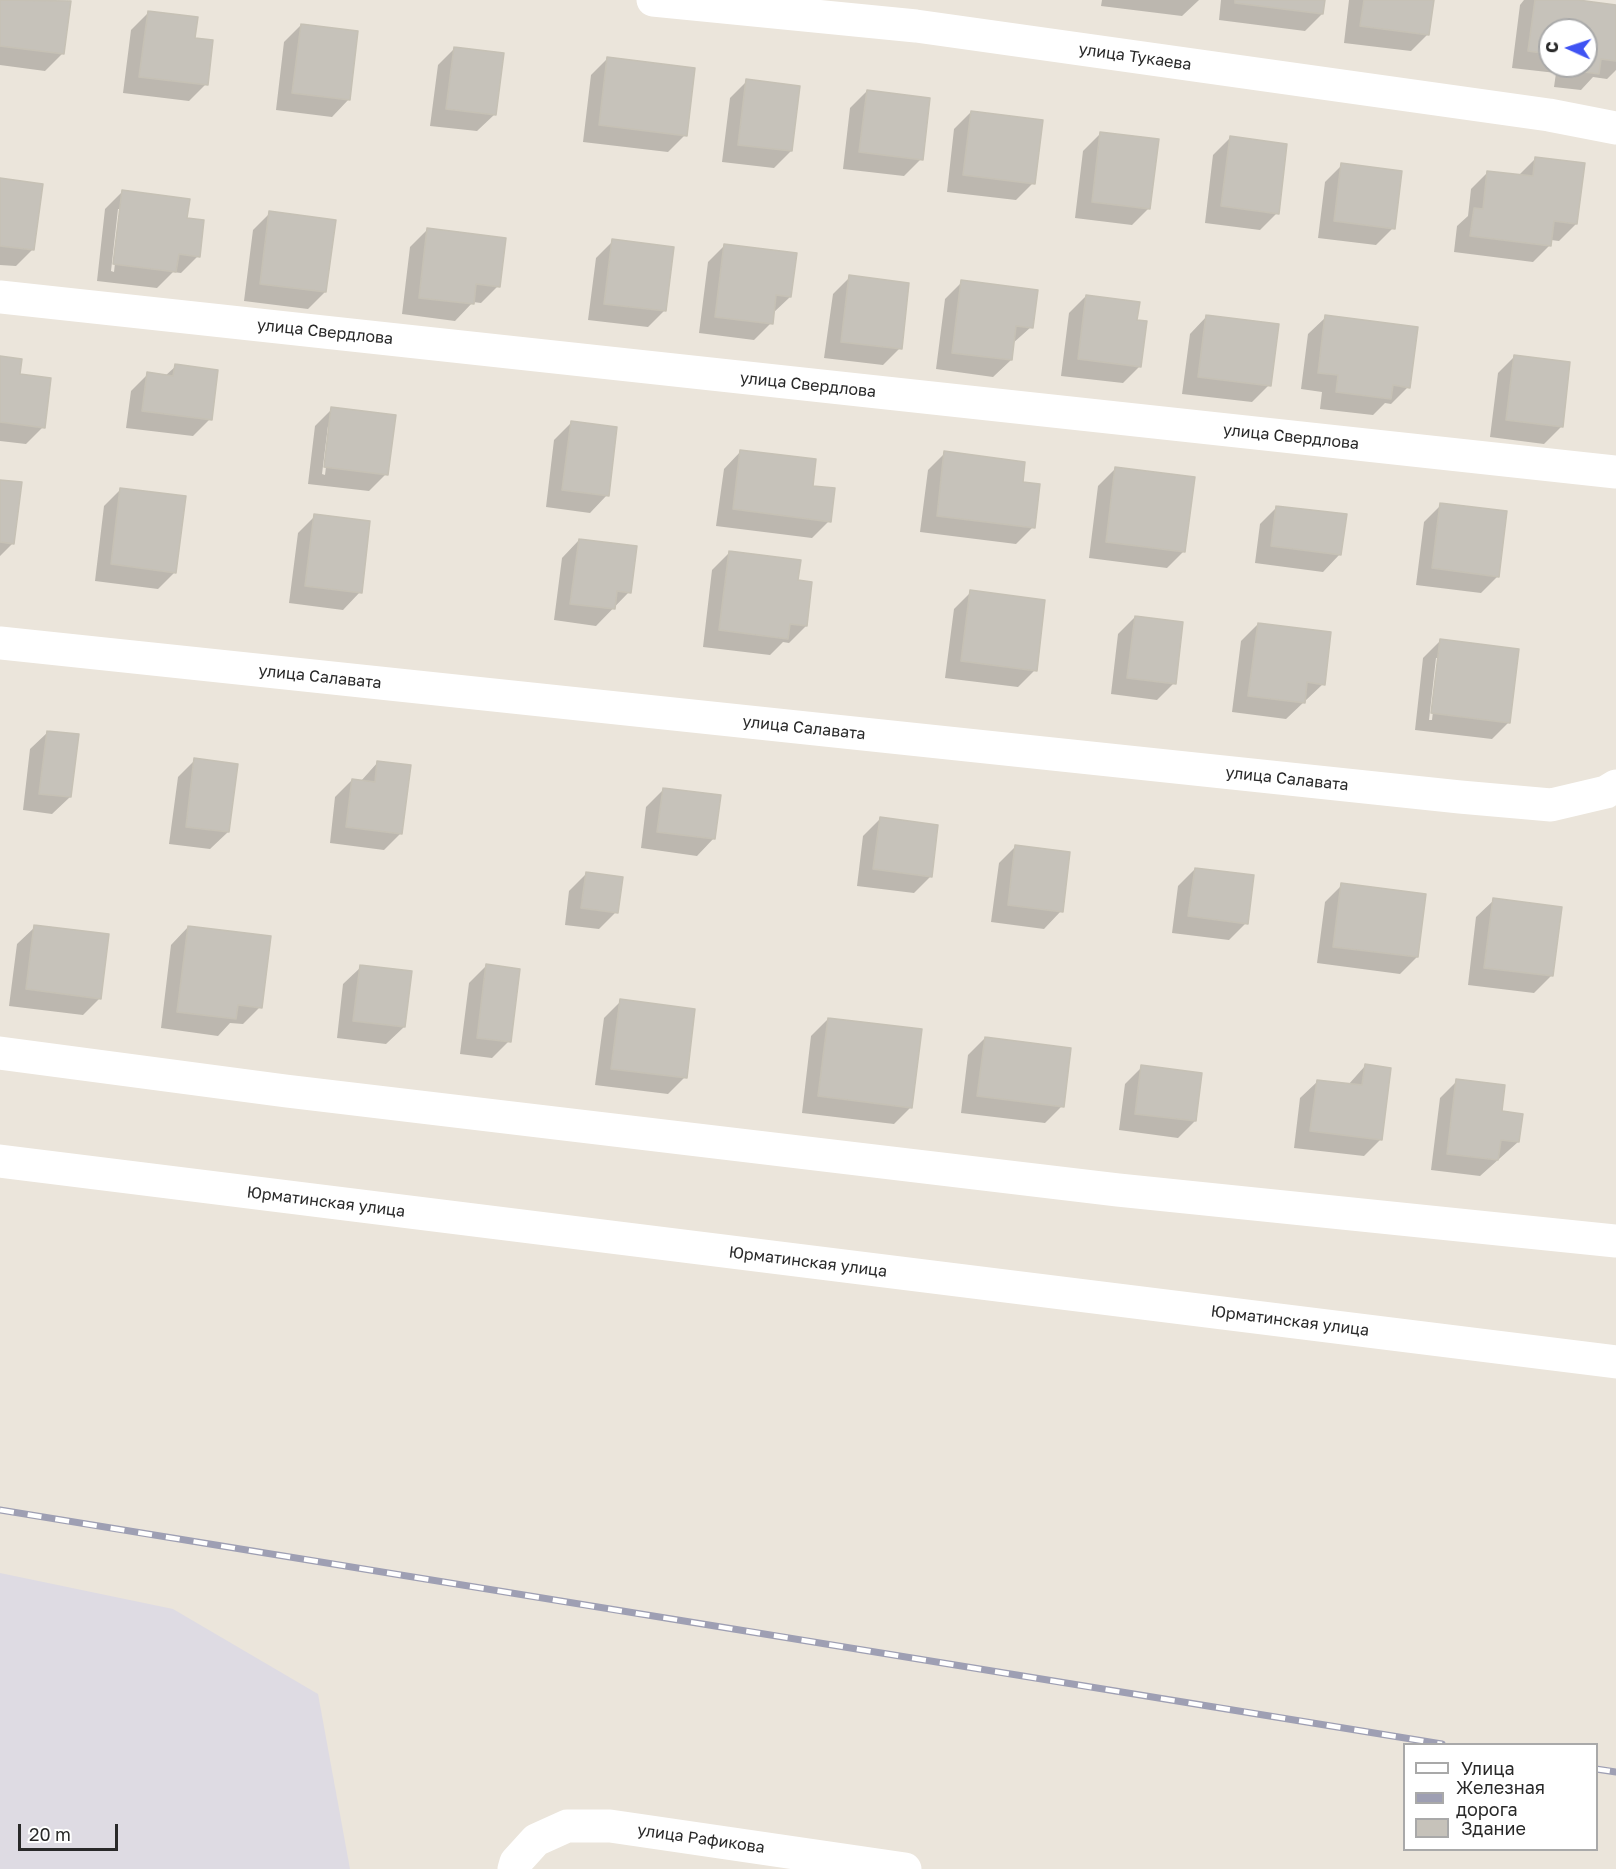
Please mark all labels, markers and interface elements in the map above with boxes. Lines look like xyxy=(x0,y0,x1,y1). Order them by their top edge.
north arrow xyxy=(1538,18,1598,78)
street label: улица Тукаева xyxy=(1077,40,1193,74)
text: С xyxy=(1542,41,1562,53)
street label: улица Свердлова xyxy=(256,315,394,349)
street label: улица Свердлова xyxy=(739,368,877,402)
street label: улица Свердлова xyxy=(1222,420,1360,454)
street label: улица Салавата xyxy=(257,661,383,693)
street label: улица Салавата xyxy=(741,712,867,744)
street label: улица Салавата xyxy=(1224,763,1350,795)
street label: Юрматинская улица xyxy=(246,1183,406,1221)
street label: Юрматинская улица xyxy=(728,1243,888,1281)
street label: Юрматинская улица xyxy=(1210,1302,1370,1340)
legend xyxy=(1403,1743,1598,1851)
text: Улица xyxy=(1461,1757,1515,1779)
text: Железная дорога xyxy=(1456,1776,1545,1820)
scale bar xyxy=(21,1812,122,1850)
text: Здание xyxy=(1461,1817,1526,1839)
street label: улица Рафикова xyxy=(636,1821,766,1857)
text: 20 m xyxy=(29,1823,71,1845)

